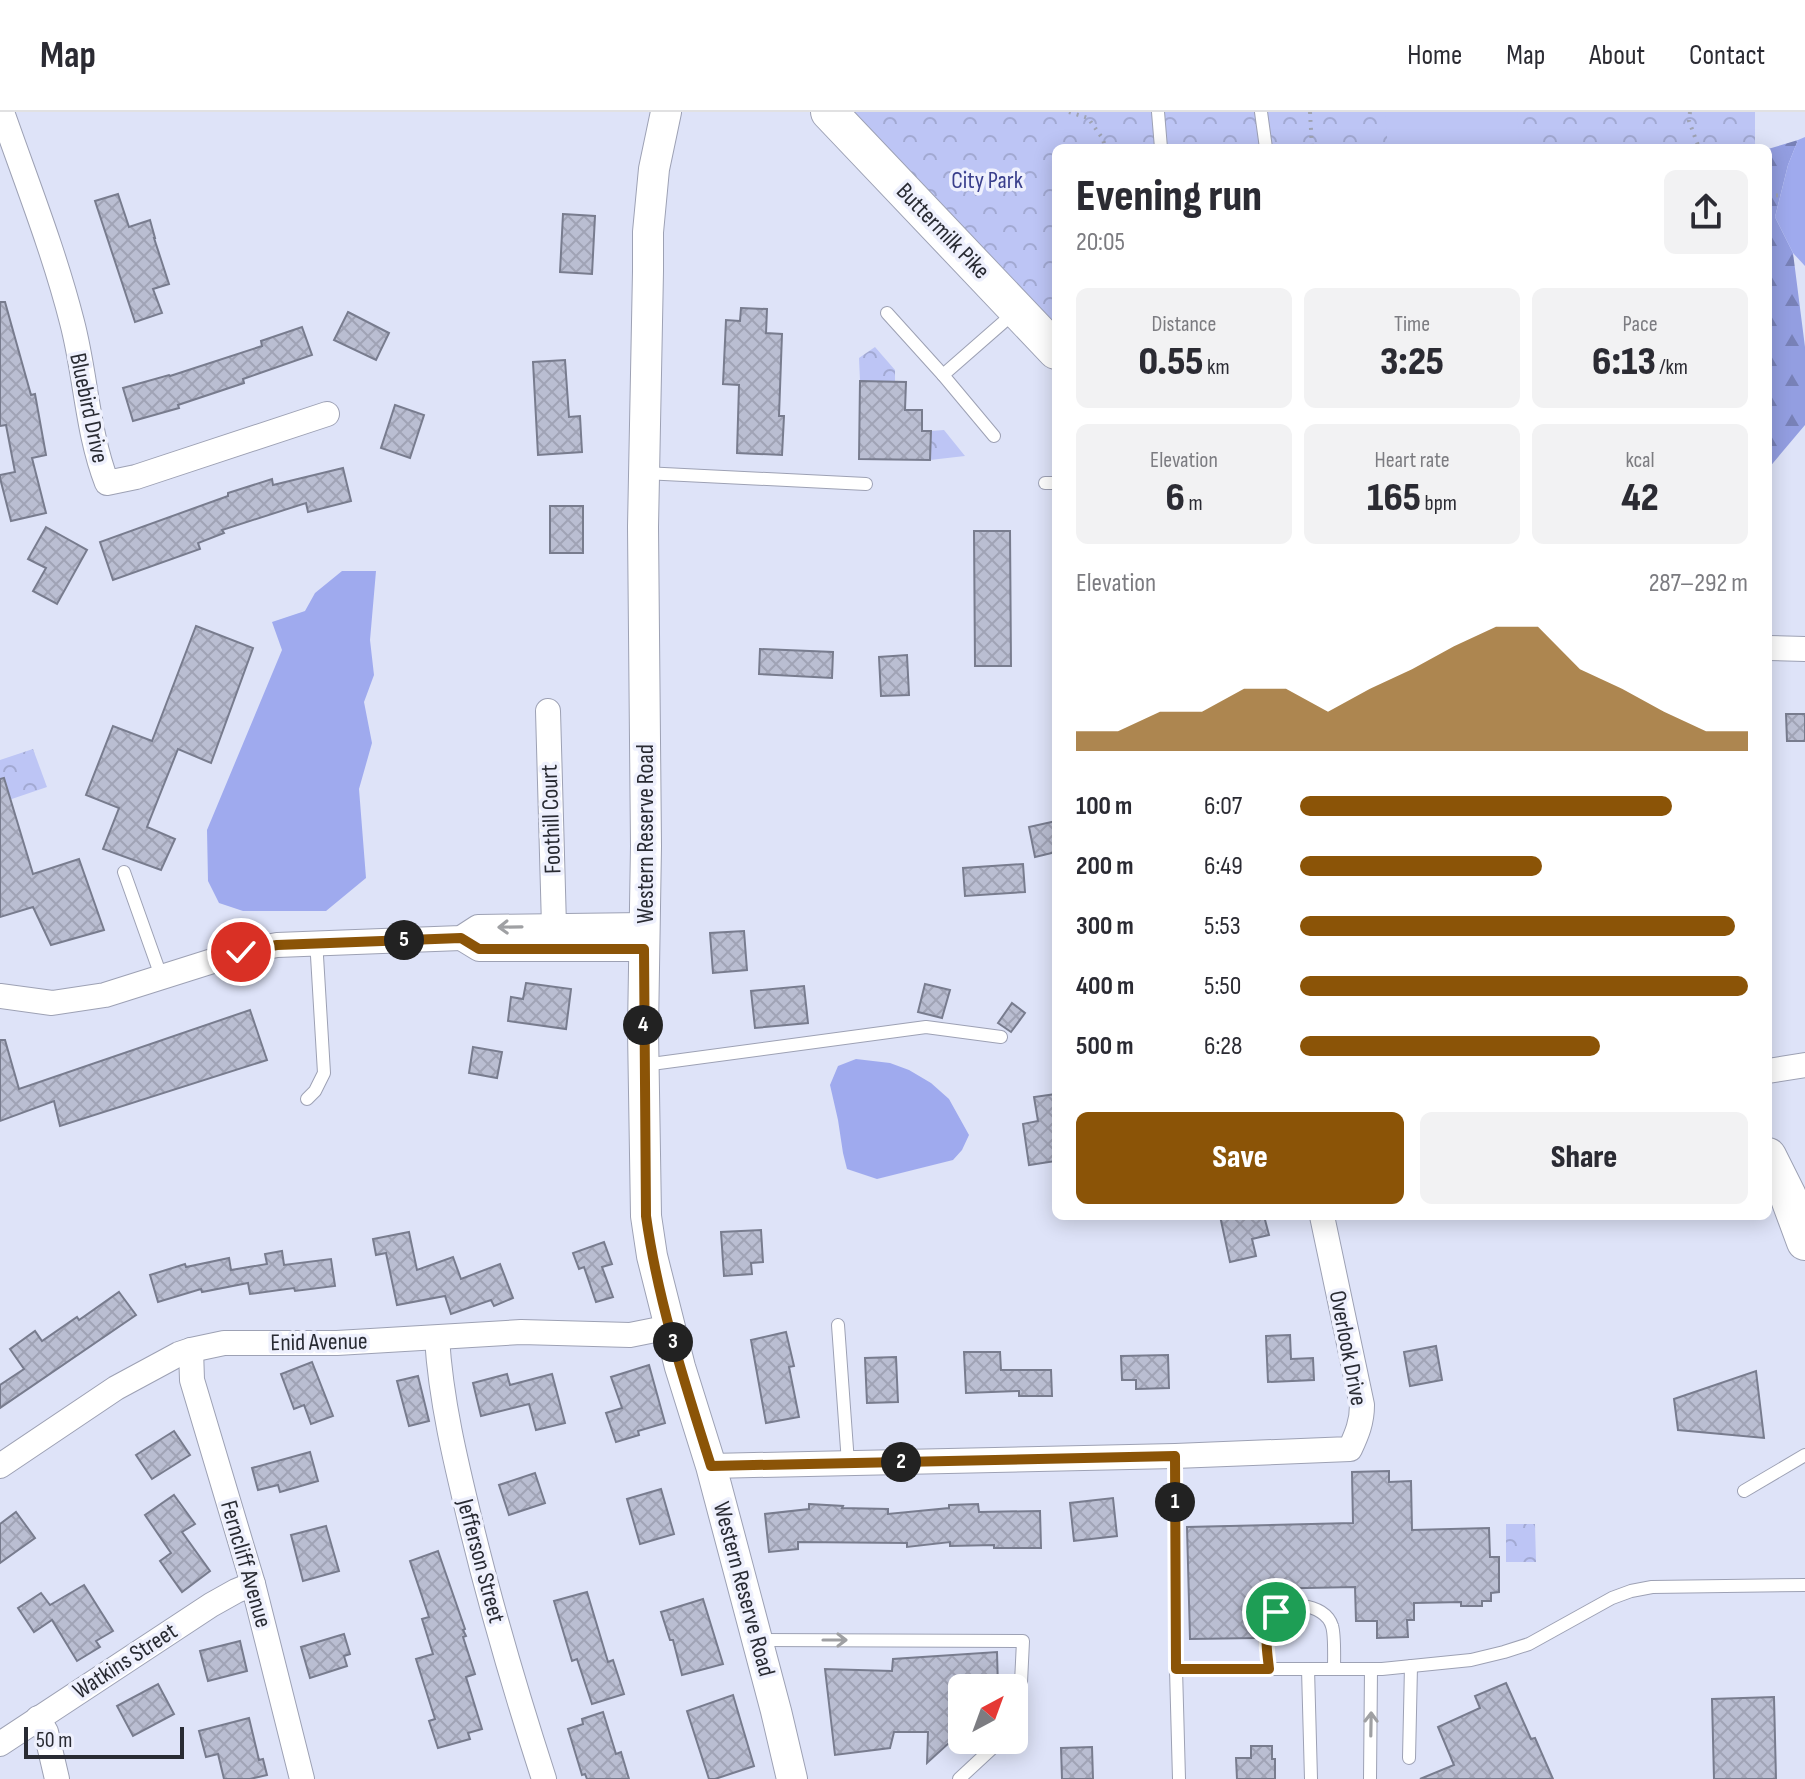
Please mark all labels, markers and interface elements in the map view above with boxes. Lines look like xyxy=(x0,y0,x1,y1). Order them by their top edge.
text: Map xyxy=(40,33,96,78)
text: Home xyxy=(1407,39,1462,72)
text: Map xyxy=(1506,39,1545,72)
text: About xyxy=(1589,39,1645,72)
text: Contact xyxy=(1689,39,1765,72)
park label: City Park xyxy=(951,166,1023,195)
text: Evening run xyxy=(1076,170,1262,223)
button: share xyxy=(1664,170,1748,254)
street label: Buttermilk Pike xyxy=(890,177,996,285)
text: 20:05 xyxy=(1076,227,1125,258)
text: Distance xyxy=(1152,311,1216,338)
text: Time xyxy=(1394,311,1430,338)
text: Pace xyxy=(1622,311,1658,338)
text: 0.55 xyxy=(1138,338,1204,386)
text: 3:25 xyxy=(1380,338,1444,386)
text: 6:13 xyxy=(1592,338,1656,386)
street label: Bluebird Drive xyxy=(63,350,115,466)
text: km xyxy=(1204,354,1230,381)
text: /km xyxy=(1656,354,1688,381)
text: Elevation xyxy=(1150,447,1218,474)
text: Heart rate xyxy=(1374,447,1450,474)
text: kcal xyxy=(1625,447,1655,474)
text: 6 xyxy=(1165,474,1185,522)
text: 165 xyxy=(1367,474,1421,522)
text: 42 xyxy=(1621,474,1659,522)
text: m xyxy=(1185,490,1203,517)
text: bpm xyxy=(1421,490,1457,517)
text: Elevation xyxy=(1076,568,1156,599)
text: 287–292 m xyxy=(1649,568,1748,599)
street label: Western Reserve Road xyxy=(631,744,660,924)
street label: Foothill Court xyxy=(535,764,567,874)
text: 100 m xyxy=(1076,791,1132,822)
text: 6:07 xyxy=(1204,791,1242,822)
text: 200 m xyxy=(1076,851,1133,882)
text: 6:49 xyxy=(1204,851,1243,882)
text: 300 m xyxy=(1076,911,1134,942)
text: 5:53 xyxy=(1204,911,1241,942)
pin xyxy=(207,918,275,986)
one-way arrow xyxy=(497,919,524,934)
pin: 5 xyxy=(384,920,424,960)
text: 5 xyxy=(399,926,409,953)
icon: check xyxy=(219,930,263,974)
text: 400 m xyxy=(1076,971,1134,1002)
text: 5:50 xyxy=(1204,971,1241,1002)
pin: 4 xyxy=(623,1005,663,1045)
text: 4 xyxy=(638,1011,648,1038)
text: 500 m xyxy=(1076,1031,1133,1062)
text: 6:28 xyxy=(1204,1031,1242,1062)
button: Save xyxy=(1076,1112,1404,1204)
button: Share xyxy=(1420,1112,1748,1204)
street label: Overlook Drive xyxy=(1323,1288,1373,1408)
pin: 3 xyxy=(653,1322,693,1362)
street label: Enid Avenue xyxy=(270,1327,368,1357)
text: 3 xyxy=(668,1328,678,1355)
pin: 2 xyxy=(881,1442,921,1482)
text: 2 xyxy=(896,1448,906,1475)
pin: 1 xyxy=(1155,1482,1195,1522)
text: 1 xyxy=(1171,1488,1179,1515)
street label: Jefferson Street xyxy=(450,1495,511,1626)
street label: Ferncliff Avenue xyxy=(214,1497,278,1631)
street label: Western Reserve Road xyxy=(707,1499,781,1679)
pin xyxy=(1242,1578,1310,1646)
icon: arrive xyxy=(1254,1590,1298,1634)
street label: Watkins Street xyxy=(67,1617,183,1705)
one-way arrow xyxy=(821,1632,848,1648)
north arrow xyxy=(948,1674,1028,1754)
map controls xyxy=(948,1674,1028,1754)
one-way arrow xyxy=(1363,1711,1379,1738)
scale bar xyxy=(24,1723,184,1759)
text: 50 m xyxy=(36,1727,72,1754)

